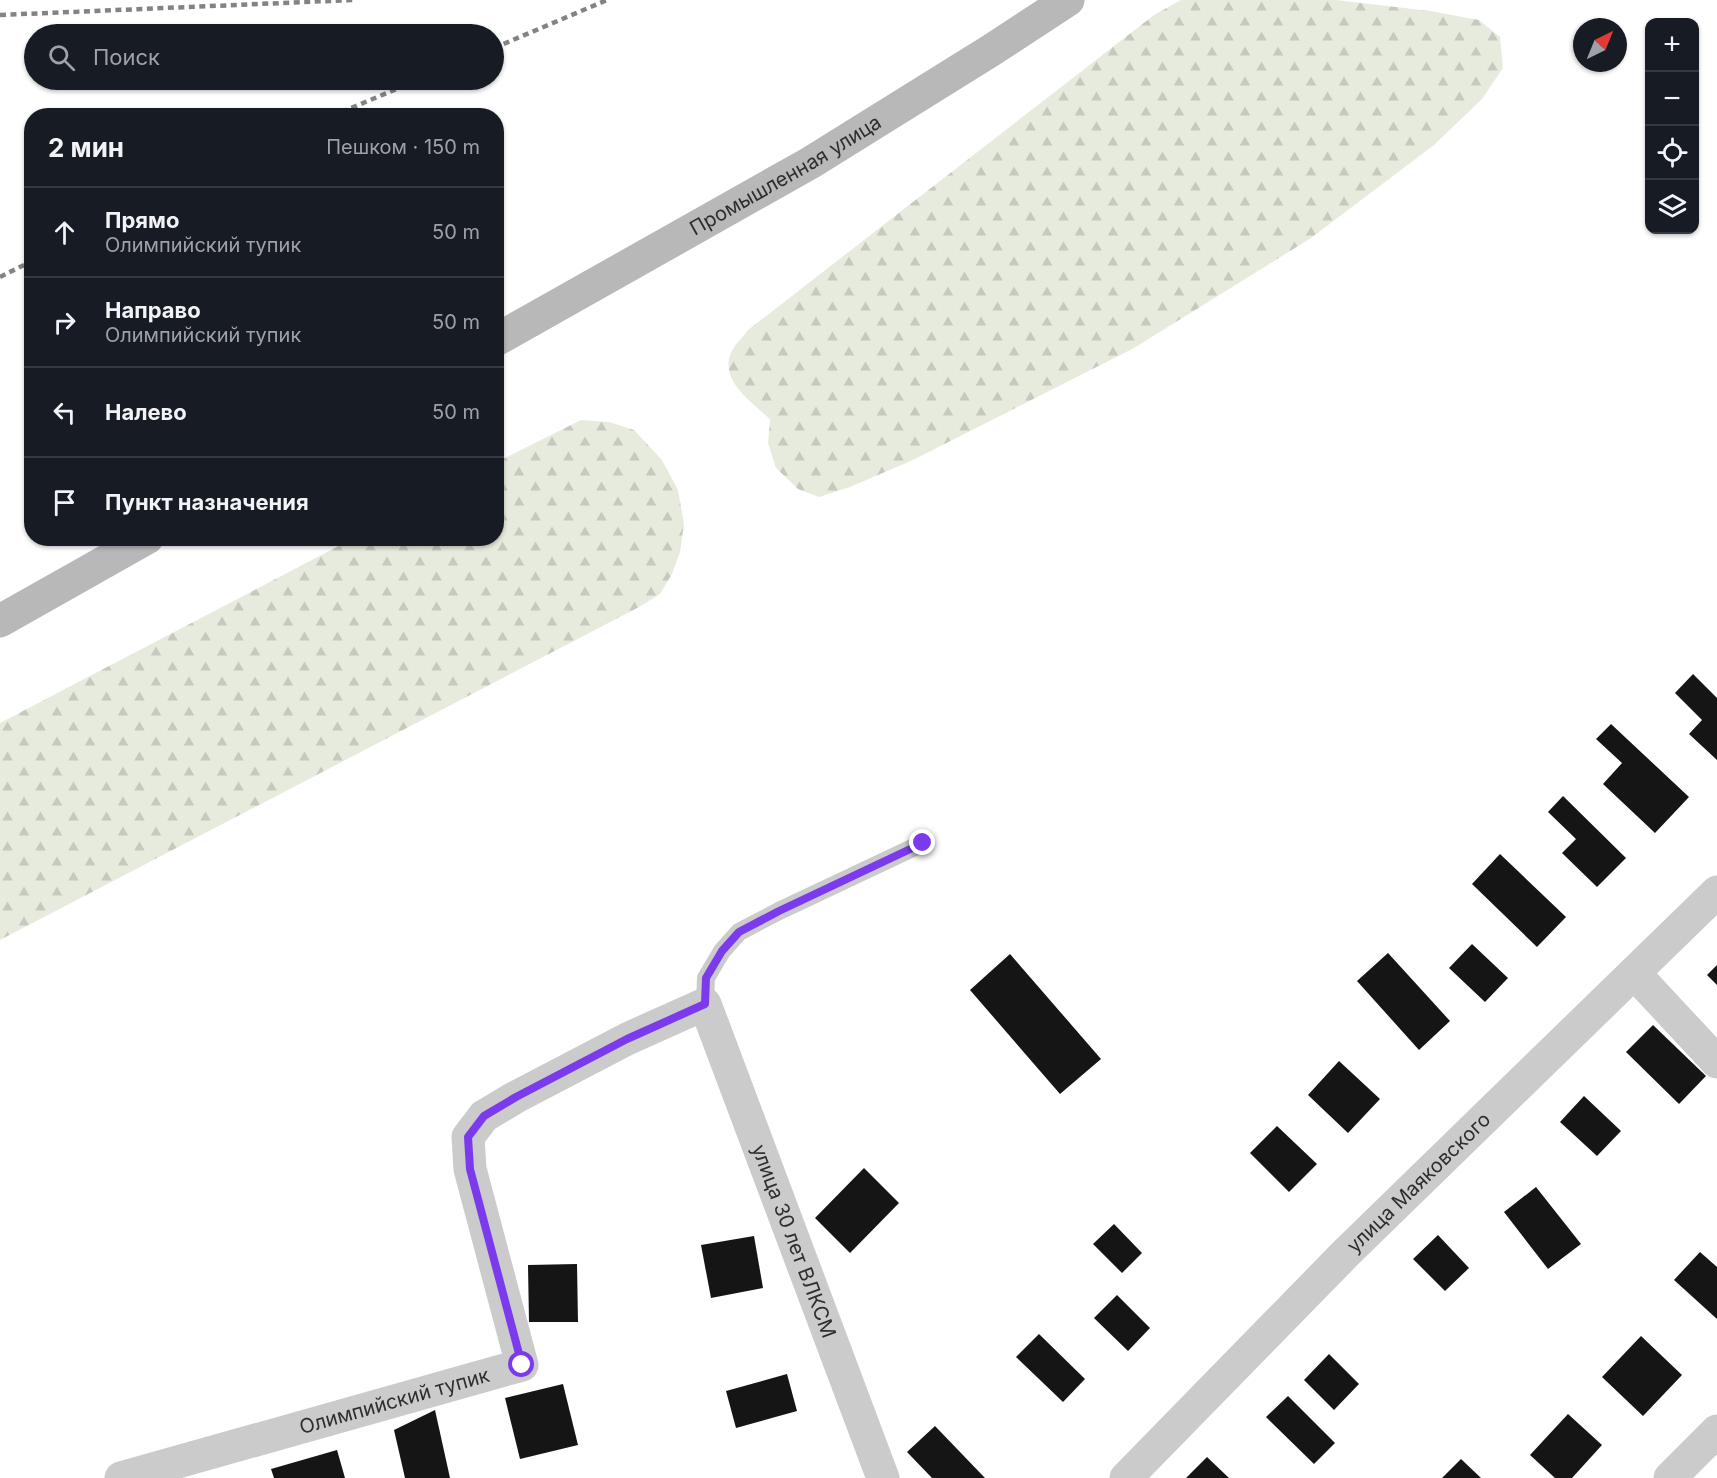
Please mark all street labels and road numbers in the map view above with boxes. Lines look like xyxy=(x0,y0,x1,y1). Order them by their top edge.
street label: Промышленная улица xyxy=(686,110,885,240)
street label: улица Маяковского xyxy=(1342,1107,1495,1257)
street label: улица 30 лет ВЛКСМ xyxy=(747,1141,841,1341)
street label: Олимпийский тупик xyxy=(297,1363,492,1439)

